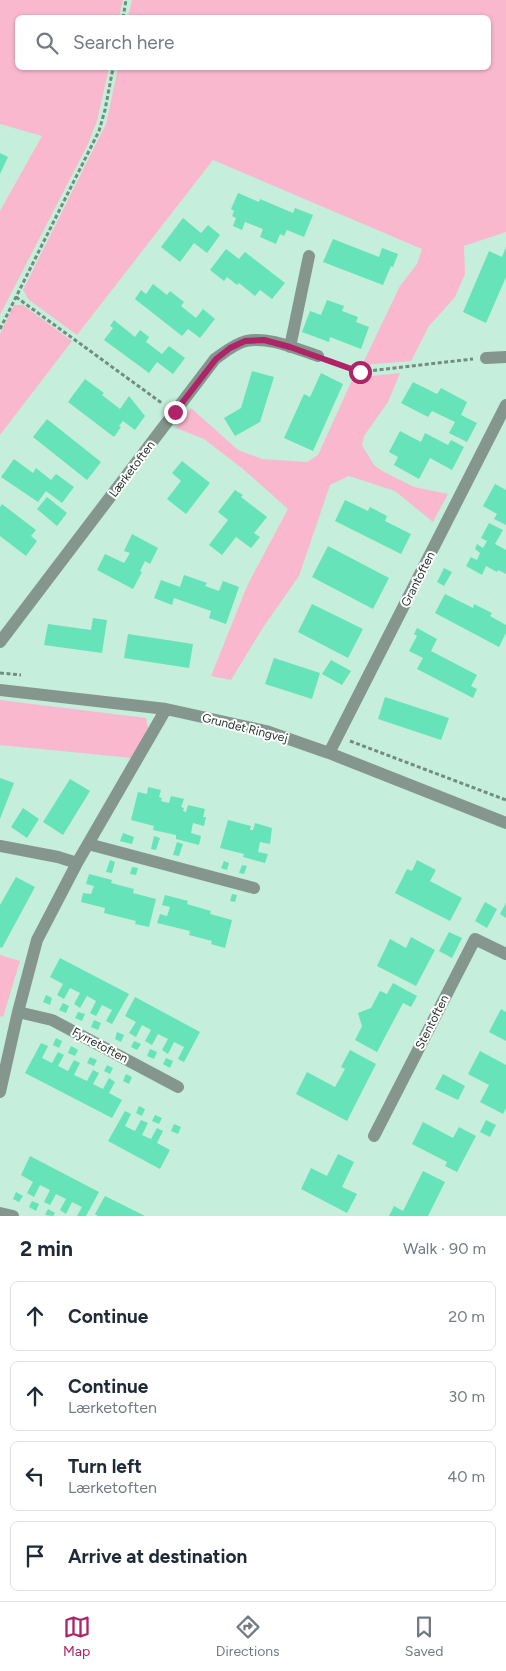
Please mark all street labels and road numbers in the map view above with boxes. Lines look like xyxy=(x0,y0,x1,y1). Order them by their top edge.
street label: Lærketoften xyxy=(106,438,158,500)
street label: Grantoften xyxy=(398,549,438,609)
street label: Grundet Ringvej xyxy=(201,711,289,745)
street label: Stentoften xyxy=(412,992,452,1051)
street label: Fyrretoften xyxy=(70,1024,131,1066)

